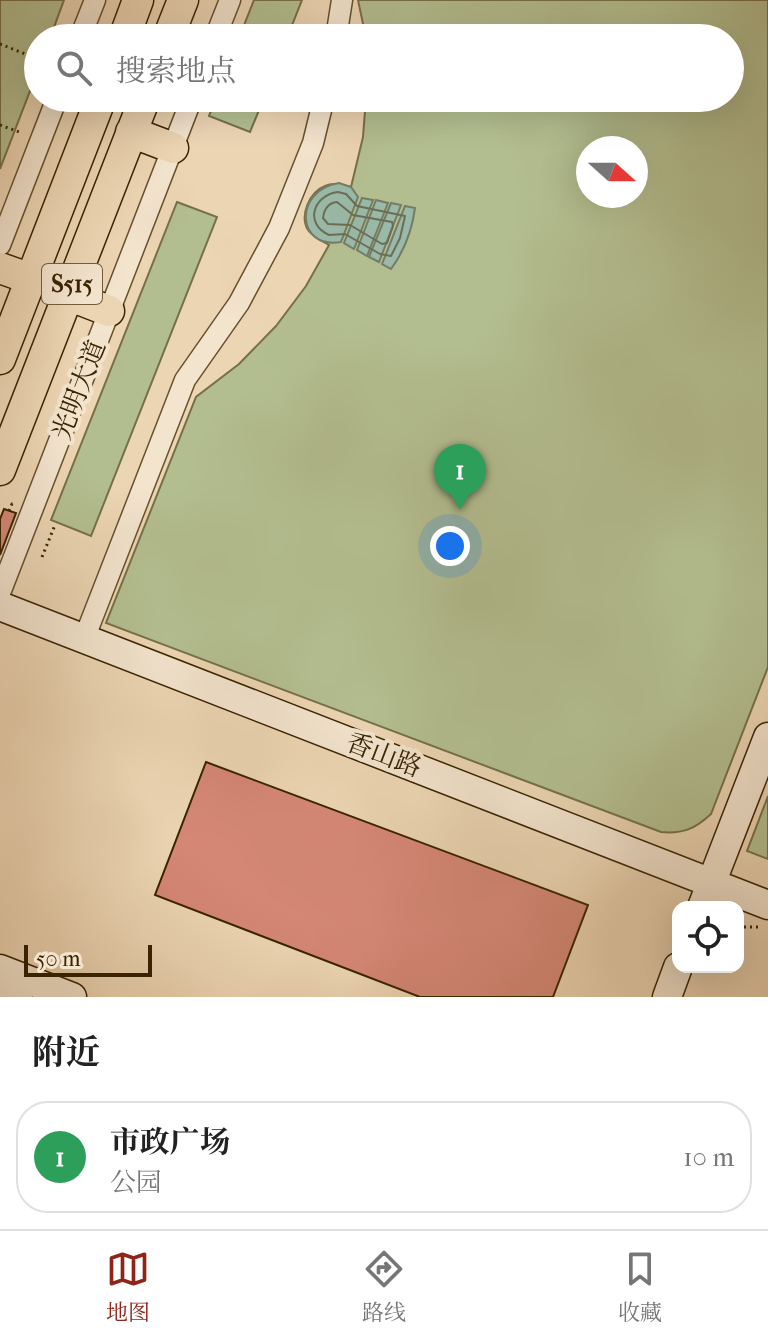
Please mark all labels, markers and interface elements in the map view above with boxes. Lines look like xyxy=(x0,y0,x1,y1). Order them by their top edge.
search box xyxy=(24,24,744,112)
icon: search xyxy=(52,46,96,90)
text: 搜索地点 xyxy=(116,54,236,89)
north arrow xyxy=(576,136,648,208)
road number: S515 xyxy=(42,264,102,304)
street label: 光明大道 xyxy=(46,336,112,444)
pin: 1 xyxy=(434,444,486,510)
your location xyxy=(430,526,470,566)
street label: 香山路 xyxy=(342,727,426,783)
map controls xyxy=(672,901,744,973)
button: locate xyxy=(672,901,744,973)
scale bar xyxy=(24,941,152,977)
text: 50 m xyxy=(36,946,81,972)
text: 附近 xyxy=(32,1033,100,1073)
text: 市政广场 xyxy=(110,1125,230,1160)
text: 1 xyxy=(55,1142,65,1173)
text: 10 m xyxy=(683,1142,734,1173)
text: 公园 xyxy=(110,1167,162,1198)
tab: 地图 xyxy=(106,1247,150,1326)
tab: 路线 xyxy=(362,1247,406,1326)
tab: 收藏 xyxy=(618,1247,662,1326)

